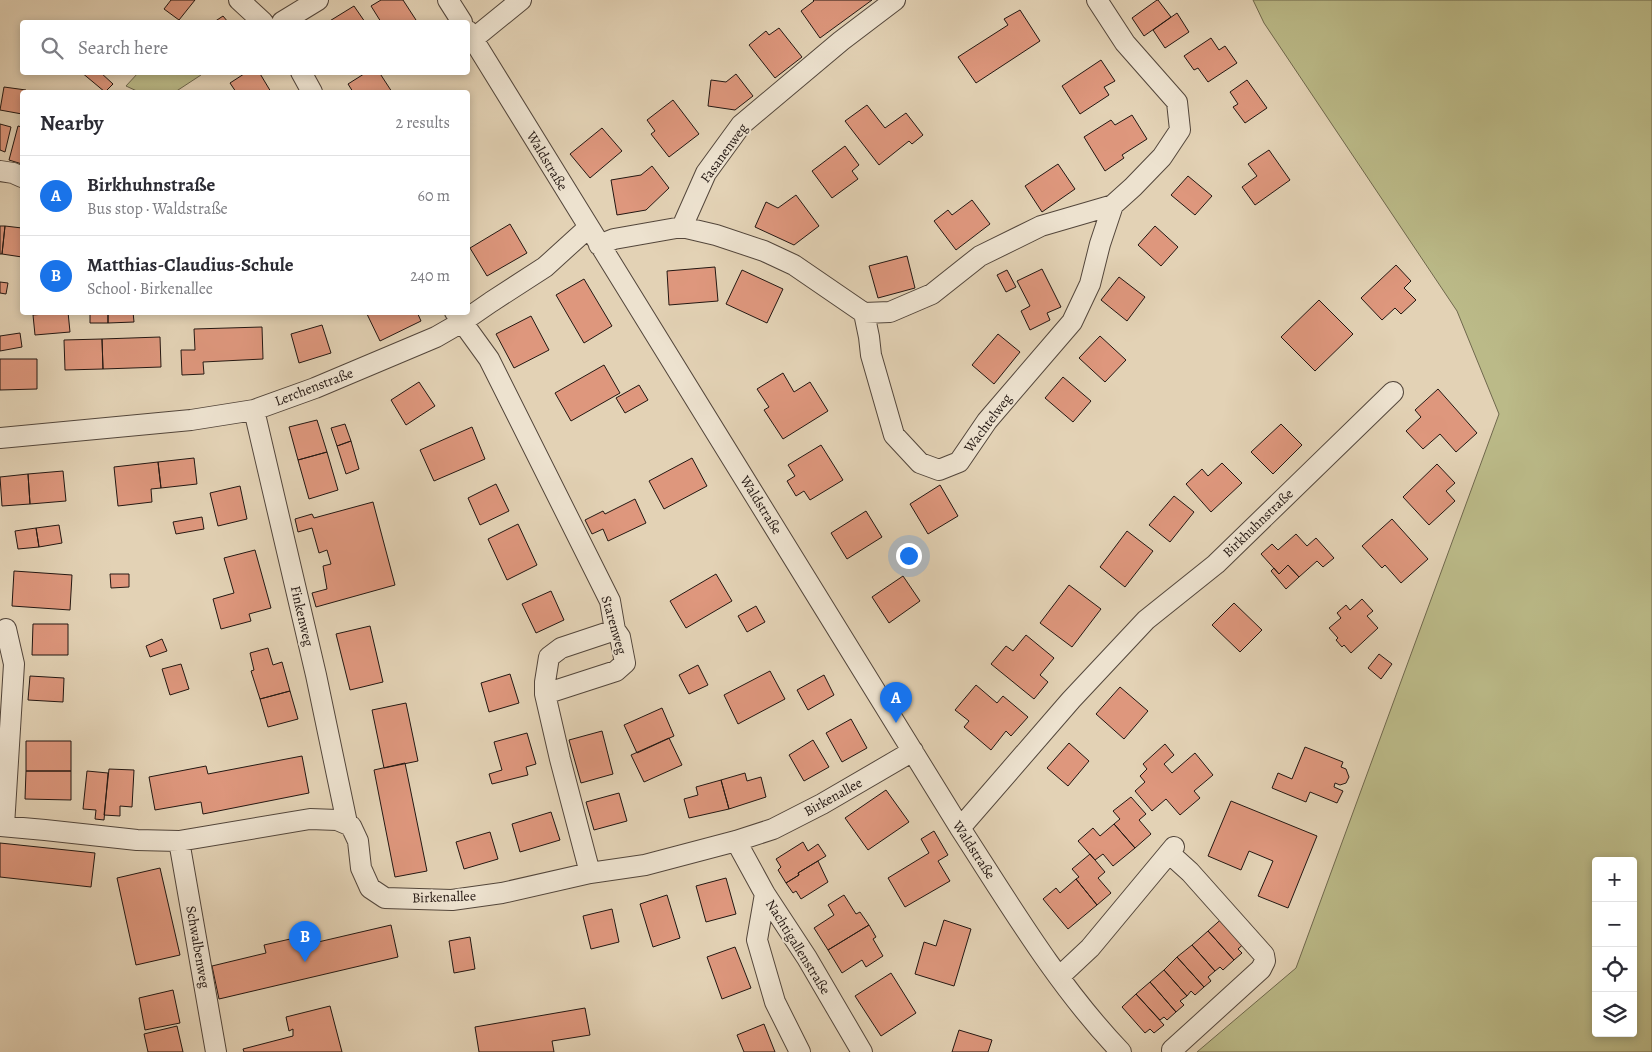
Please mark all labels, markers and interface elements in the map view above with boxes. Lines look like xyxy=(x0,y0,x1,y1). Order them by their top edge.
search box xyxy=(20,20,470,75)
icon: search xyxy=(38,34,66,62)
text: Search here xyxy=(78,35,168,61)
text: Nearby xyxy=(40,109,103,137)
text: 2 results xyxy=(395,112,450,134)
street label: Fasanenweg xyxy=(696,119,752,187)
street label: Waldstraße xyxy=(521,127,572,194)
text: Birkhuhnstraße xyxy=(87,172,215,198)
text: A xyxy=(51,185,61,207)
text: 60 m xyxy=(418,185,450,207)
text: Bus stop · Waldstraße xyxy=(87,198,228,220)
text: Matthias-Claudius-Schule xyxy=(87,252,294,278)
text: B xyxy=(51,265,61,287)
text: 240 m xyxy=(410,265,450,287)
text: School · Birkenallee xyxy=(87,278,213,300)
street label: Lerchenstraße xyxy=(272,363,356,411)
street label: Wachtelweg xyxy=(959,390,1016,457)
street label: Waldstraße xyxy=(735,471,787,538)
street label: Birkhuhnstraße xyxy=(1219,484,1297,562)
your location xyxy=(896,543,922,569)
street label: Finkenweg xyxy=(286,584,318,648)
street label: Starenweg xyxy=(597,593,631,657)
pin: A xyxy=(880,682,912,723)
street label: Birkenallee xyxy=(800,773,866,821)
street label: Waldstraße xyxy=(948,816,1000,883)
map controls xyxy=(1592,857,1637,1037)
button: + xyxy=(1592,857,1637,902)
street label: Birkenallee xyxy=(412,886,476,908)
street label: Nachtigallenstraße xyxy=(761,896,835,998)
button: − xyxy=(1592,902,1637,947)
street label: Schwalbenweg xyxy=(181,904,215,990)
pin: B xyxy=(289,921,321,962)
button: locate xyxy=(1592,947,1637,992)
button: layers xyxy=(1592,992,1637,1037)

